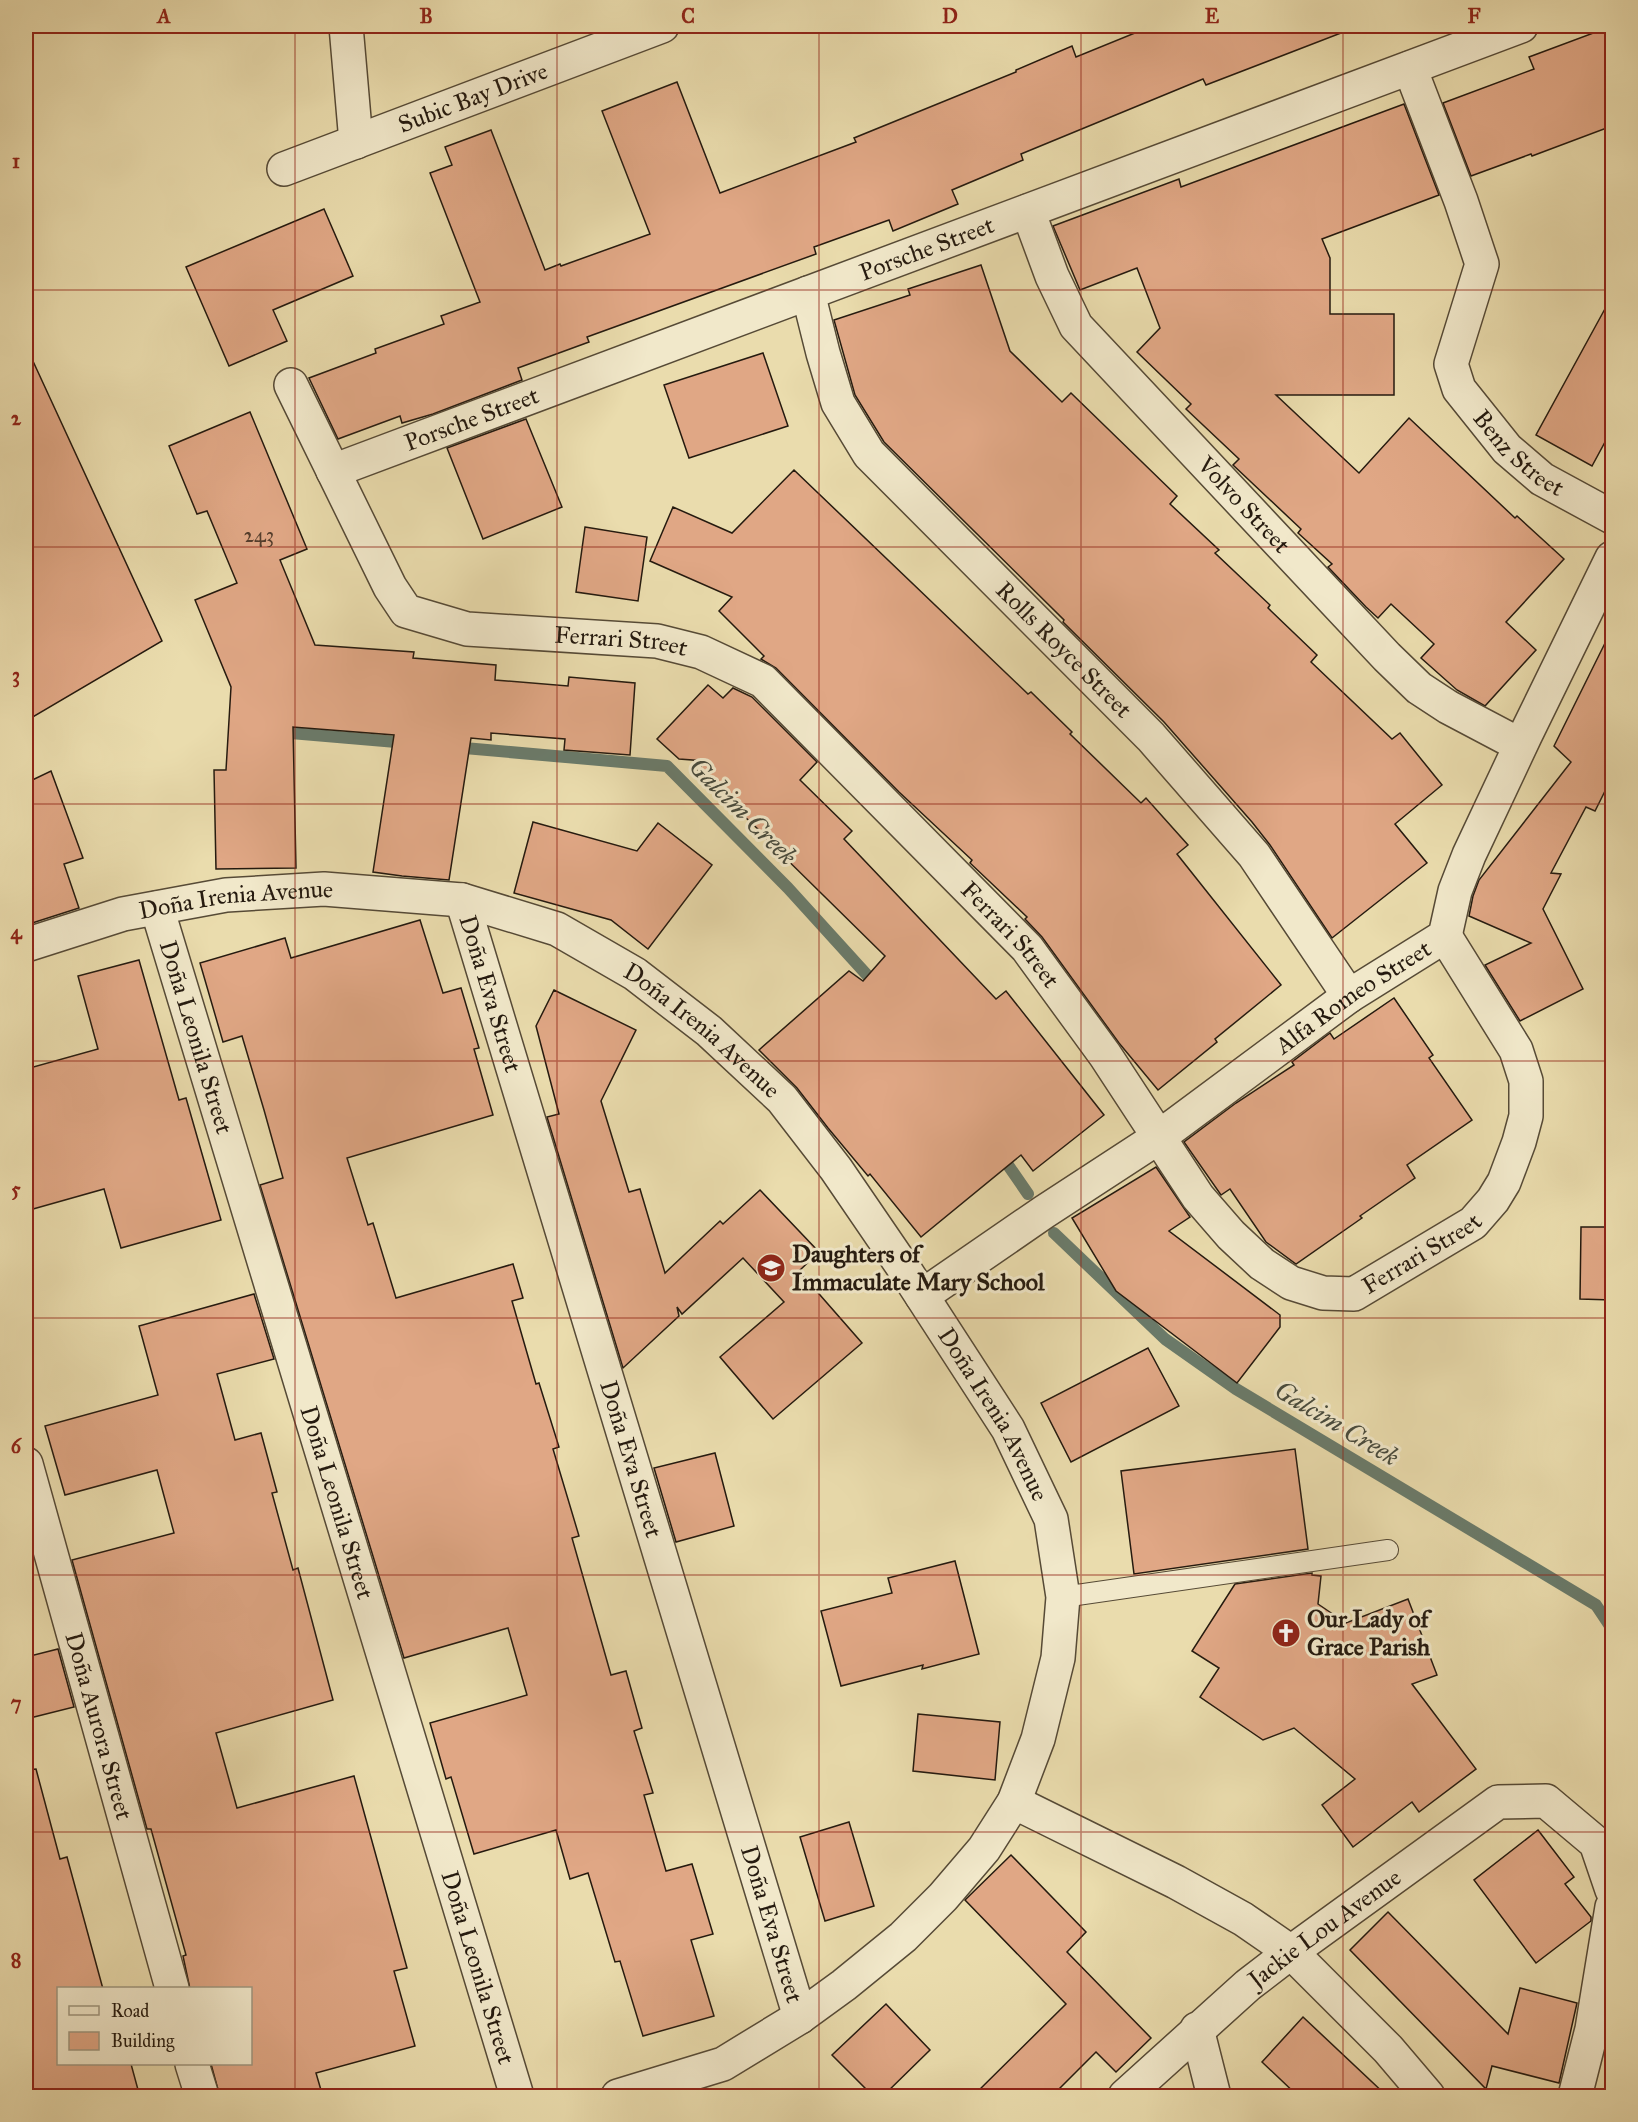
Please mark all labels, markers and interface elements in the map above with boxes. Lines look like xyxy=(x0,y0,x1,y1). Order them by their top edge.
text: A xyxy=(155,4,171,28)
text: B xyxy=(419,4,433,28)
text: C xyxy=(681,4,695,28)
text: D xyxy=(942,4,958,28)
text: E xyxy=(1205,4,1220,28)
text: F xyxy=(1467,4,1481,28)
street label: Subic Bay Drive xyxy=(394,56,552,139)
text: 1 xyxy=(12,149,20,173)
street label: Porsche Street xyxy=(855,210,999,287)
street label: Porsche Street xyxy=(400,380,544,458)
street label: Benz Street xyxy=(1467,404,1570,503)
text: 2 xyxy=(11,406,22,430)
street label: Volvo Street xyxy=(1191,449,1297,560)
house number: 243 xyxy=(244,522,274,548)
street label: Rolls Royce Street xyxy=(990,575,1139,725)
street label: Ferrari Street xyxy=(554,620,691,663)
text: 3 xyxy=(12,663,20,688)
water label: Galcim Creek xyxy=(682,750,804,872)
street label: Doña Irenia Avenue xyxy=(136,874,334,926)
street label: Ferrari Street xyxy=(955,875,1066,994)
street label: Doña Eva Street xyxy=(452,912,528,1076)
text: 4 xyxy=(10,920,22,945)
street label: Alfa Romeo Street xyxy=(1268,933,1437,1061)
street label: Doña Leonila Street xyxy=(153,937,240,1138)
street label: Doña Irenia Avenue xyxy=(618,956,786,1105)
text: 5 xyxy=(11,1177,21,1201)
street label: Ferrari Street xyxy=(1357,1207,1489,1301)
place label: Daughters of Immaculate Mary School xyxy=(792,1239,1045,1297)
school or university icon: Daughters of Immaculate Mary School xyxy=(755,1252,787,1284)
street label: Doña Irenia Avenue xyxy=(931,1322,1055,1506)
water label: Galcim Creek xyxy=(1269,1373,1406,1473)
street label: Doña Eva Street xyxy=(593,1377,669,1542)
street label: Doña Leonila Street xyxy=(294,1402,381,1603)
text: 6 xyxy=(11,1434,23,1458)
place label: Our Lady of Grace Parish xyxy=(1307,1604,1433,1662)
church icon: Our Lady of Grace Parish xyxy=(1270,1617,1302,1649)
street label: Doña Aurora Street xyxy=(59,1629,140,1824)
text: 7 xyxy=(11,1691,22,1715)
street label: Doña Eva Street xyxy=(734,1842,810,2007)
street label: Jackie Lou Avenue xyxy=(1240,1862,1407,1996)
street label: Doña Leonila Street xyxy=(435,1867,522,2068)
text: 8 xyxy=(11,1948,21,1972)
legend xyxy=(57,1987,252,2065)
text: Road xyxy=(111,2000,149,2022)
text: Building xyxy=(111,2030,175,2053)

